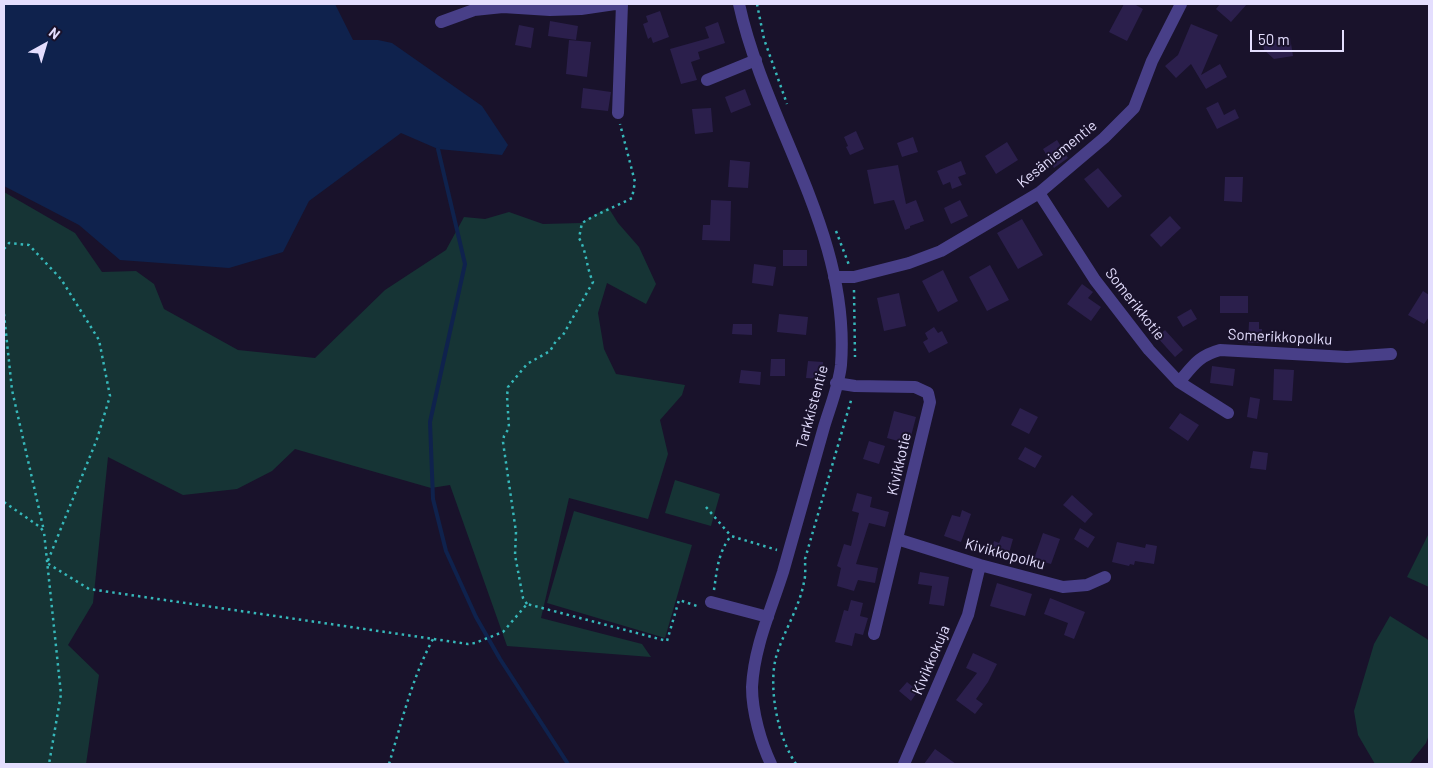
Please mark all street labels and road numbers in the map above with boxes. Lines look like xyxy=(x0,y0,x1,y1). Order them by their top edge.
street label: Kesäniementie xyxy=(1014,116,1100,192)
street label: Somerikkotie xyxy=(1101,264,1169,344)
street label: Somerikkopolku xyxy=(1227,325,1333,349)
street label: Tarkkistentie xyxy=(792,363,832,451)
street label: Kivikkotie xyxy=(883,431,915,497)
street label: Kivikkopolku xyxy=(963,535,1047,573)
street label: Kivikkokuja xyxy=(908,623,954,697)

